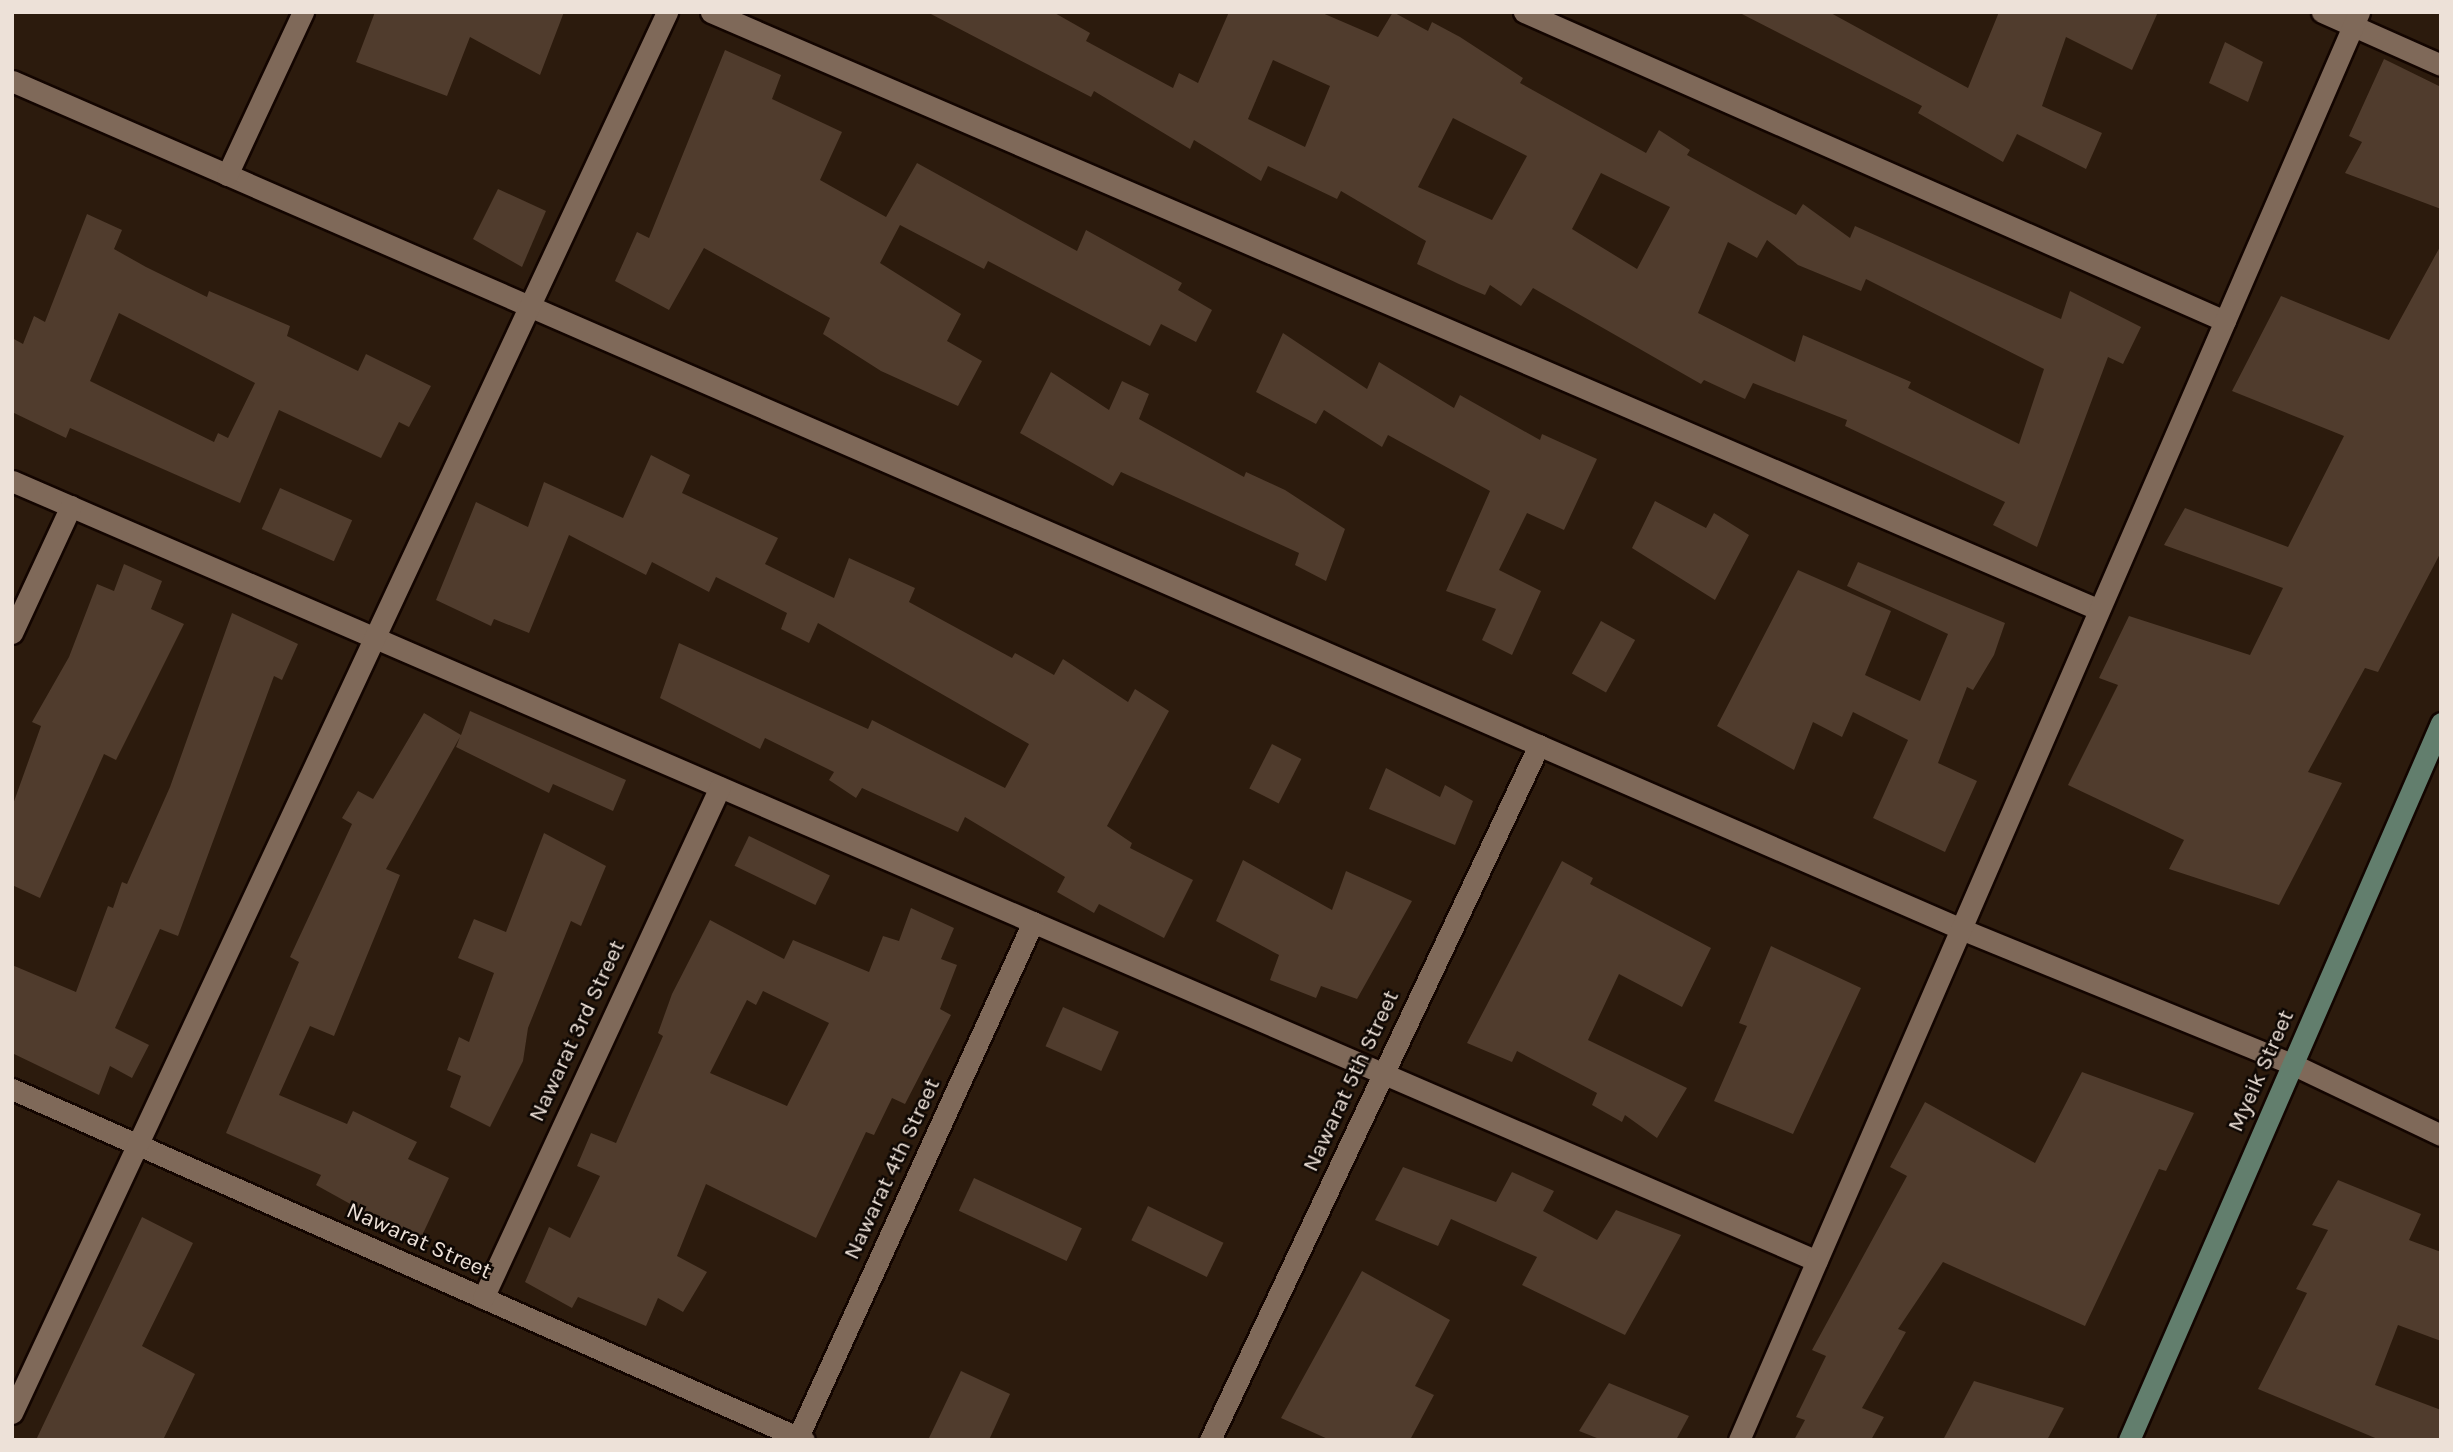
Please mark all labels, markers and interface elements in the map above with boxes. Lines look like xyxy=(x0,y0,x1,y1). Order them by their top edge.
street label: Nawarat 3rd Street xyxy=(523,936,631,1126)
street label: Nawarat 5th Street xyxy=(1297,986,1405,1176)
street label: Myeik Street xyxy=(2222,1006,2300,1136)
street label: Nawarat 4th Street xyxy=(838,1074,946,1264)
street label: Nawarat Street xyxy=(342,1197,496,1285)

